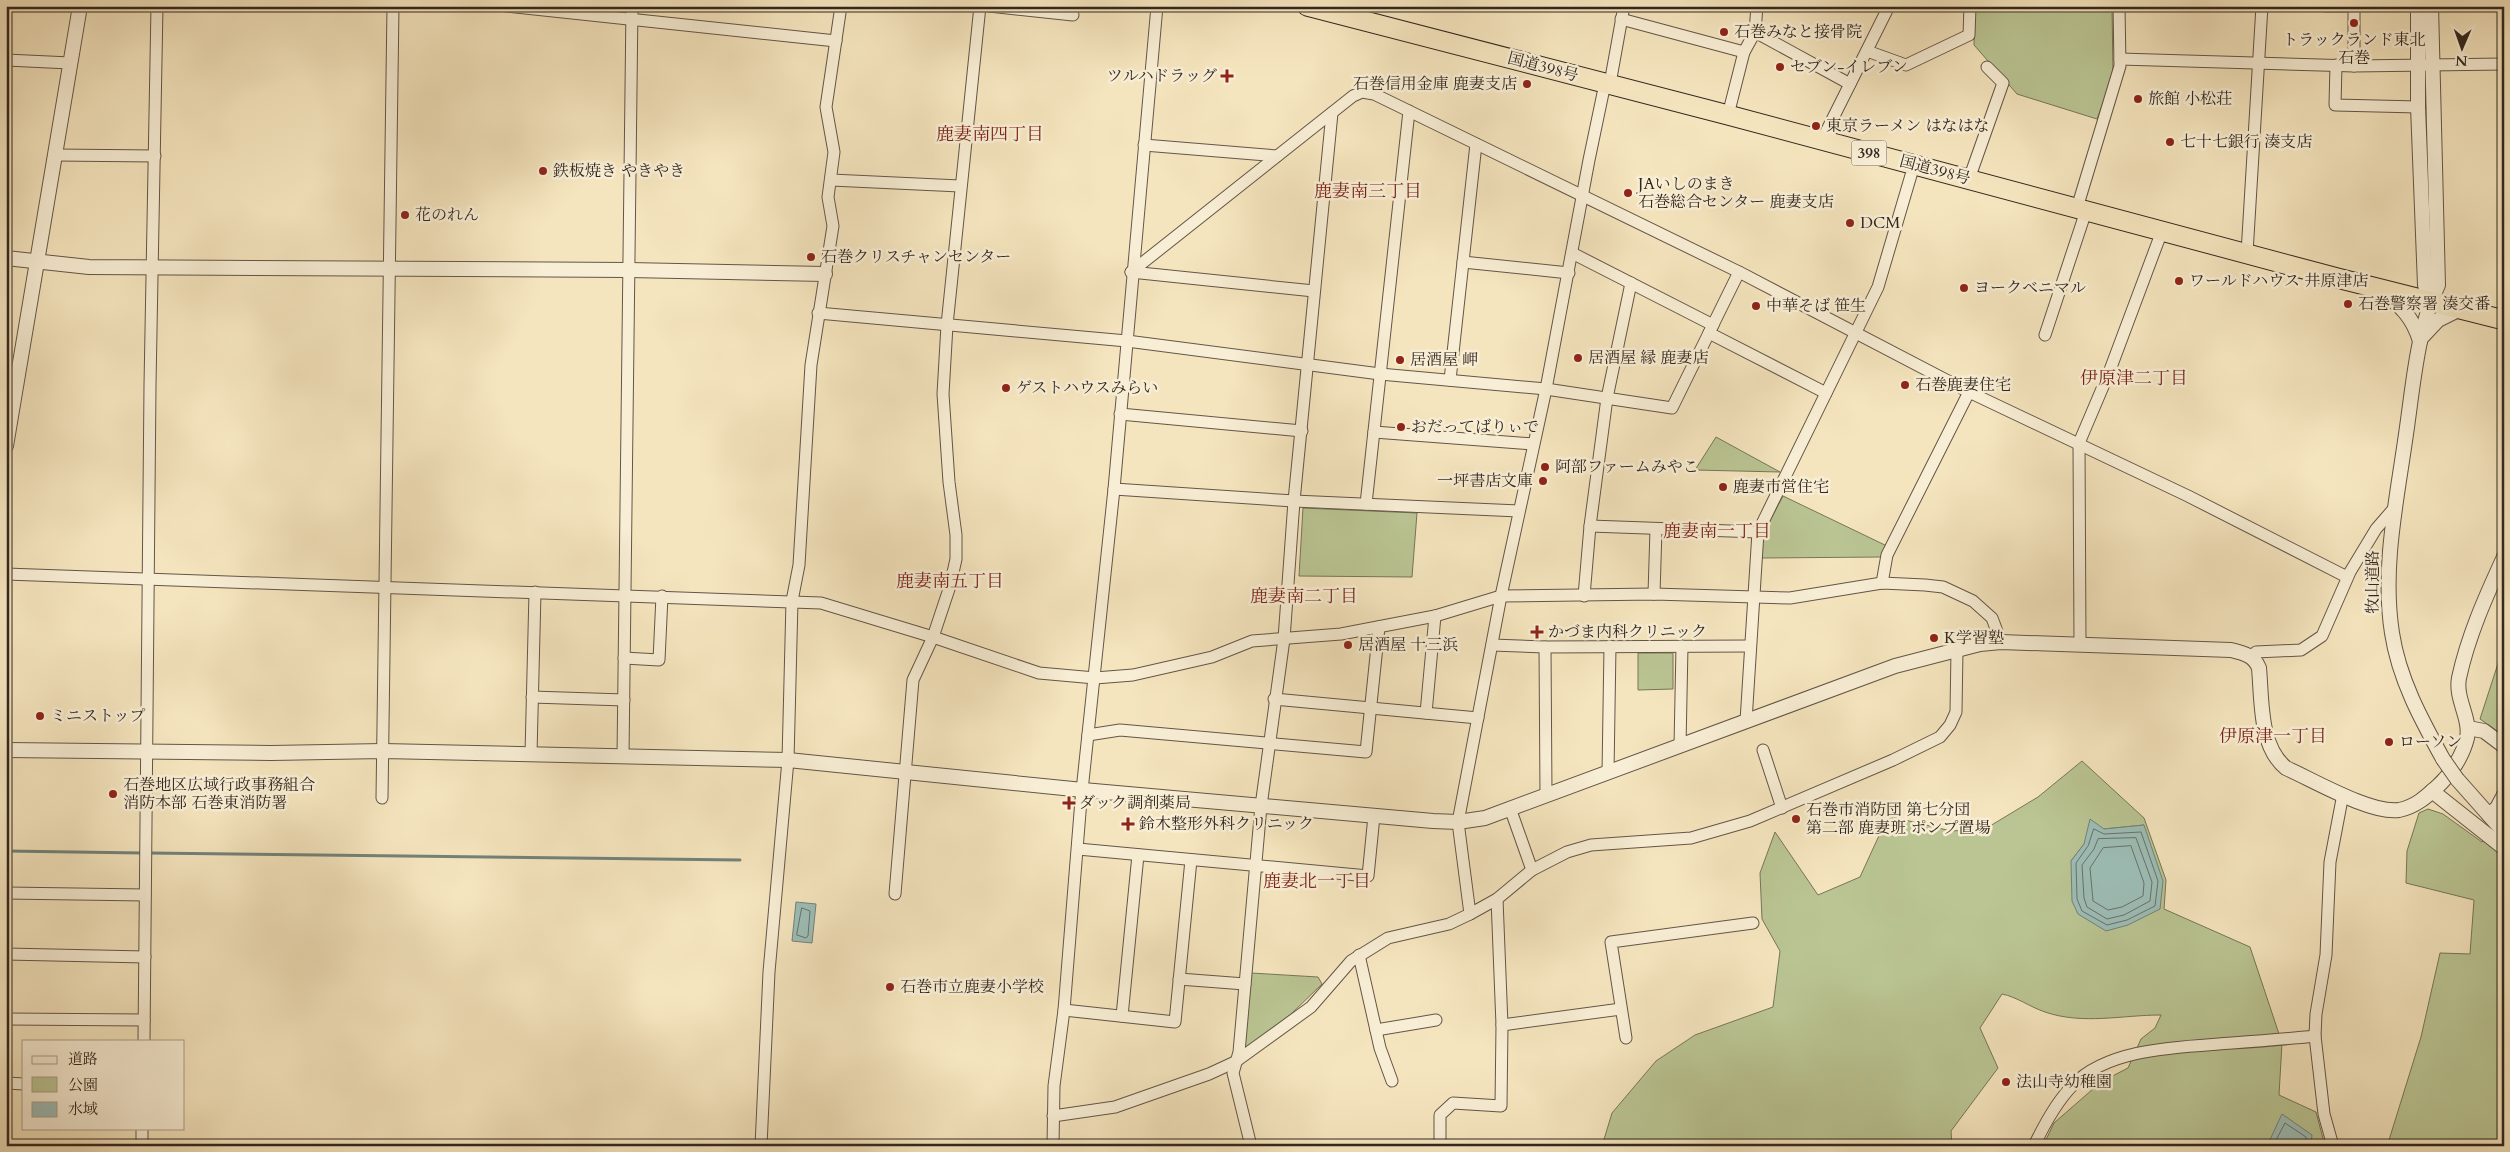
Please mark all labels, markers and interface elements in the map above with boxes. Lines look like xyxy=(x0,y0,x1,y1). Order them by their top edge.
marker: トラックランド東北 石巻 xyxy=(2348,17,2360,29)
place label: 石巻みなと接骨院 xyxy=(1734,21,1862,43)
north arrow xyxy=(2438,22,2488,72)
marker: 石巻みなと接骨院 xyxy=(1718,26,1730,38)
place label: トラックランド東北 石巻 xyxy=(2282,29,2426,69)
street label: 国道398号 xyxy=(1505,47,1581,87)
text: N xyxy=(2455,51,2468,70)
place label: セブン-イレブン xyxy=(1790,56,1908,78)
marker: セブン-イレブン xyxy=(1774,61,1786,73)
place label: ツルハドラッグ xyxy=(1107,65,1217,87)
marker: ツルハドラッグ xyxy=(1221,70,1233,82)
place label: 石巻信用金庫 鹿妻支店 xyxy=(1353,73,1517,95)
marker: 石巻信用金庫 鹿妻支店 xyxy=(1521,78,1533,90)
place label: 旅館 小松荘 xyxy=(2148,88,2232,110)
marker: 旅館 小松荘 xyxy=(2132,93,2144,105)
place label: 東京ラーメン はなはな xyxy=(1826,115,1990,137)
marker: 東京ラーメン はなはな xyxy=(1810,120,1822,132)
district label: 鹿妻南四丁目 xyxy=(936,122,1044,147)
place label: 七十七銀行 湊支店 xyxy=(2180,131,2312,153)
marker: 七十七銀行 湊支店 xyxy=(2164,136,2176,148)
road number: 398 xyxy=(1852,140,1886,166)
street label: 国道398号 xyxy=(1897,150,1973,190)
place label: 鉄板焼き やきやき xyxy=(552,160,685,182)
marker: 鉄板焼き やきやき xyxy=(537,165,549,177)
place label: JAいしのまき 石巻総合センター 鹿妻支店 xyxy=(1636,173,1834,213)
district label: 鹿妻南三丁目 xyxy=(1314,179,1422,204)
marker: JAいしのまき 石巻総合センター 鹿妻支店 xyxy=(1622,187,1634,199)
place label: 花のれん xyxy=(415,204,479,226)
marker: 花のれん xyxy=(399,209,411,221)
place label: DCM xyxy=(1860,212,1900,234)
marker: DCM xyxy=(1844,217,1856,229)
place label: 石巻クリスチャンセンター xyxy=(821,246,1011,268)
marker: 石巻クリスチャンセンター xyxy=(805,251,817,263)
place label: ワールドハウス 井原津店 xyxy=(2189,270,2368,292)
marker: ワールドハウス 井原津店 xyxy=(2173,275,2185,287)
place label: ヨークベニマル xyxy=(1974,277,2086,299)
marker: ヨークベニマル xyxy=(1958,282,1970,294)
place label: 石巻警察署 湊交番 xyxy=(2358,293,2490,315)
place label: 中華そば 笹生 xyxy=(1766,295,1866,317)
marker: 石巻警察署 湊交番 xyxy=(2342,298,2354,310)
marker: 中華そば 笹生 xyxy=(1750,300,1762,312)
place label: 居酒屋 縁 鹿妻店 xyxy=(1588,347,1709,369)
place label: 居酒屋 岬 xyxy=(1410,349,1478,371)
marker: 居酒屋 縁 鹿妻店 xyxy=(1572,352,1584,364)
marker: 居酒屋 岬 xyxy=(1394,354,1406,366)
district label: 伊原津二丁目 xyxy=(2080,366,2188,391)
place label: 石巻鹿妻住宅 xyxy=(1915,374,2011,396)
place label: ゲストハウスみらい xyxy=(1016,377,1159,399)
marker: 石巻鹿妻住宅 xyxy=(1899,379,1911,391)
marker: ゲストハウスみらい xyxy=(1000,382,1012,394)
place label: おだってばりぃで xyxy=(1411,416,1539,438)
marker: おだってばりぃで xyxy=(1395,421,1407,433)
place label: 阿部ファームみやこ xyxy=(1555,456,1699,478)
marker: 阿部ファームみやこ xyxy=(1539,461,1551,473)
place label: 一坪書店文庫 xyxy=(1437,470,1533,492)
marker: 一坪書店文庫 xyxy=(1537,475,1549,487)
place label: 鹿妻市営住宅 xyxy=(1733,476,1829,498)
marker: 鹿妻市営住宅 xyxy=(1717,481,1729,493)
district label: 鹿妻南一丁目 xyxy=(1663,519,1771,544)
street label: 牧山道路 xyxy=(2362,550,2384,614)
district label: 鹿妻南五丁目 xyxy=(896,569,1004,594)
district label: 鹿妻南二丁目 xyxy=(1250,584,1358,609)
place label: かづま内科クリニック xyxy=(1548,621,1707,643)
marker: かづま内科クリニック xyxy=(1530,625,1544,639)
place label: K学習塾 xyxy=(1944,627,2004,649)
marker: K学習塾 xyxy=(1928,632,1940,644)
place label: 居酒屋 十三浜 xyxy=(1358,634,1458,656)
marker: 居酒屋 十三浜 xyxy=(1342,639,1354,651)
place label: ミニストップ xyxy=(50,705,146,727)
marker: ミニストップ xyxy=(34,710,46,722)
district label: 伊原津一丁目 xyxy=(2219,724,2327,749)
place label: ローソン xyxy=(2399,731,2462,753)
marker: ローソン xyxy=(2383,736,2395,748)
place label: 石巻地区広域行政事務組合 消防本部 石巻東消防署 xyxy=(123,774,315,814)
marker: 石巻地区広域行政事務組合 消防本部 石巻東消防署 xyxy=(107,788,119,800)
place label: ダック調剤薬局 xyxy=(1079,792,1191,814)
marker: ダック調剤薬局 xyxy=(1063,797,1075,809)
place label: 石巻市消防団 第七分団 第二部 鹿妻班 ポンプ置場 xyxy=(1806,799,1991,839)
place label: 鈴木整形外科クリニック xyxy=(1138,813,1314,835)
marker: 石巻市消防団 第七分団 第二部 鹿妻班 ポンプ置場 xyxy=(1790,813,1802,825)
marker: 鈴木整形外科クリニック xyxy=(1121,817,1135,831)
district label: 鹿妻北一丁目 xyxy=(1263,869,1371,894)
place label: 石巻市立鹿妻小学校 xyxy=(900,976,1044,998)
marker: 石巻市立鹿妻小学校 xyxy=(884,981,896,993)
legend xyxy=(22,1040,185,1130)
text: 道路 xyxy=(68,1049,98,1069)
place label: 法山寺幼稚園 xyxy=(2016,1071,2112,1093)
text: 公園 xyxy=(68,1075,98,1095)
marker: 法山寺幼稚園 xyxy=(2000,1076,2012,1088)
text: 水域 xyxy=(68,1099,98,1119)

